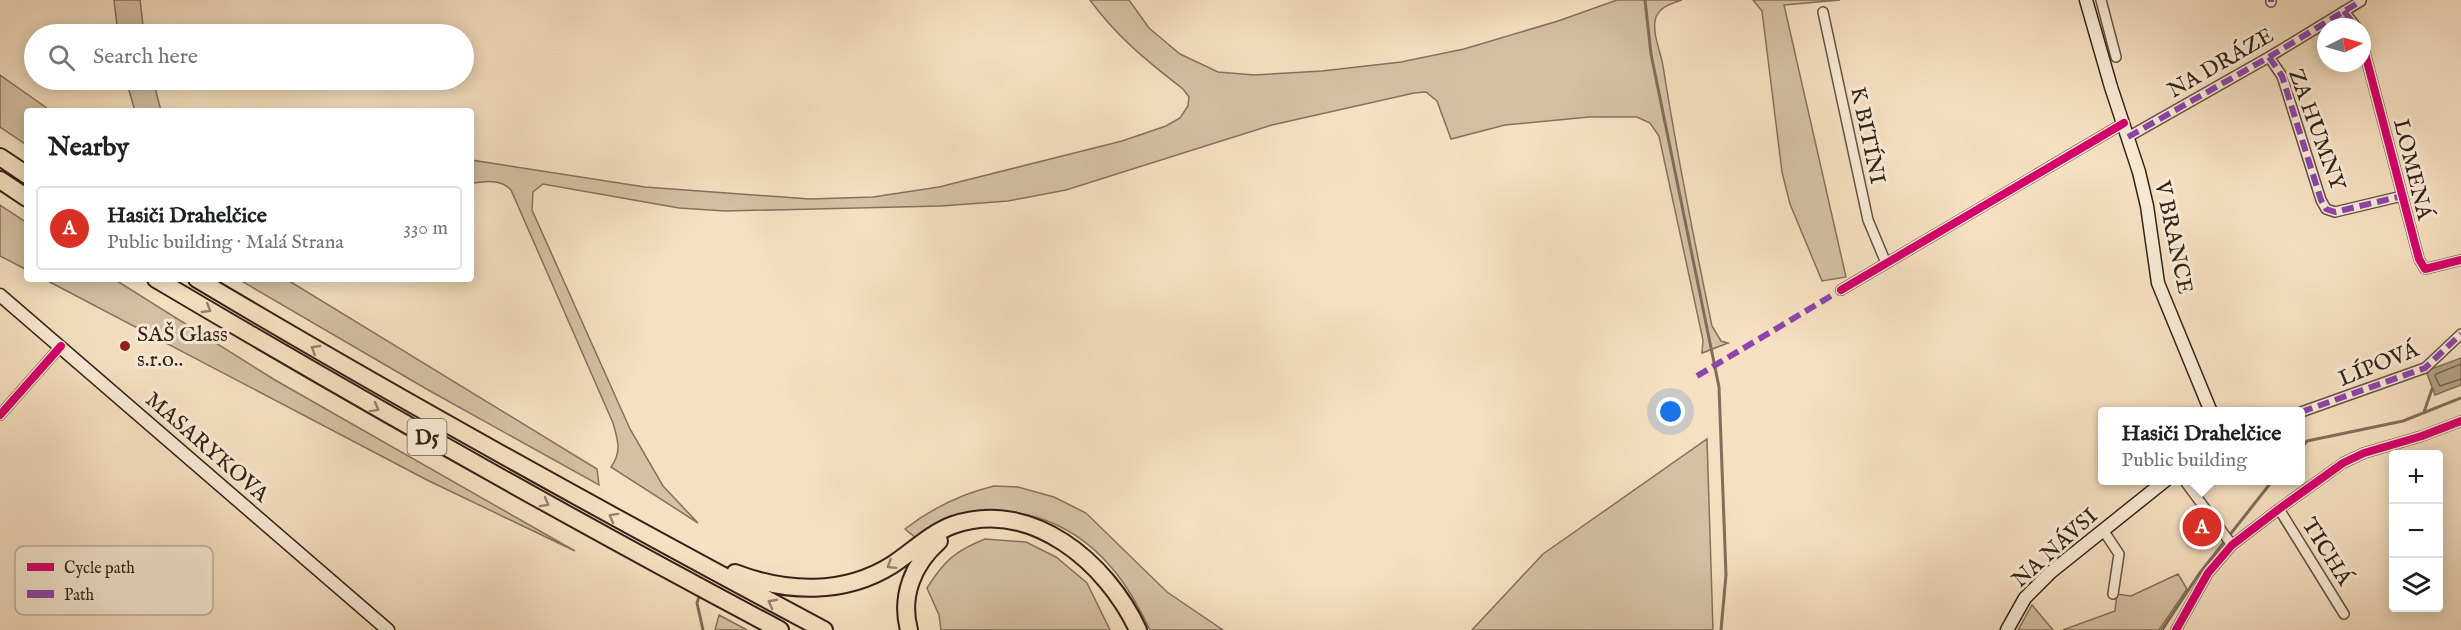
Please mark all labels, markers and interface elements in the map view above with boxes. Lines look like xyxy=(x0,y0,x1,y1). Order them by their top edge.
north arrow xyxy=(2317,18,2371,72)
street label: NA DRÁZE xyxy=(2163,22,2279,105)
search box xyxy=(24,24,474,90)
icon: search xyxy=(45,41,78,74)
text: Search here xyxy=(93,43,198,71)
street label: ZA HUMNY xyxy=(2281,65,2351,195)
street label: K BITÍNI xyxy=(1843,84,1891,187)
street label: LOMENÁ xyxy=(2386,116,2438,224)
text: Nearby xyxy=(48,131,129,164)
street label: V BRANCE xyxy=(2147,177,2199,296)
text: Hasiči Drahelčice xyxy=(107,202,267,230)
text: A xyxy=(63,216,76,241)
text: 330 m xyxy=(403,216,448,241)
text: Public building · Malá Strana xyxy=(107,230,344,255)
one-way arrow xyxy=(201,302,211,313)
place label: SAŠ Glass s.r.o.. xyxy=(137,321,228,374)
street label: LÍPOVÁ xyxy=(2335,336,2424,394)
marker: SAŠ Glass s.r.o.. xyxy=(118,339,132,353)
one-way arrow xyxy=(311,345,321,357)
street label: MASARYKOVA xyxy=(139,386,275,510)
your location xyxy=(1656,397,1685,426)
one-way arrow xyxy=(369,401,379,412)
popup xyxy=(2098,407,2305,485)
road number: D5 xyxy=(408,419,446,455)
text: Hasiči Drahelčice xyxy=(2122,420,2281,448)
text: Public building xyxy=(2122,448,2247,473)
map controls xyxy=(2389,450,2443,612)
button: + xyxy=(2389,450,2443,504)
one-way arrow xyxy=(539,496,549,507)
street label: NA NÁVSI xyxy=(2007,503,2104,594)
pin: A xyxy=(2182,504,2222,550)
button: − xyxy=(2389,504,2443,558)
one-way arrow xyxy=(609,513,619,524)
street label: TICHÁ xyxy=(2295,513,2359,592)
legend xyxy=(15,546,213,615)
one-way arrow xyxy=(887,557,898,568)
button: layers xyxy=(2389,558,2443,612)
text: Cycle path xyxy=(64,559,135,579)
text: Path xyxy=(64,586,95,606)
one-way arrow xyxy=(768,598,779,610)

